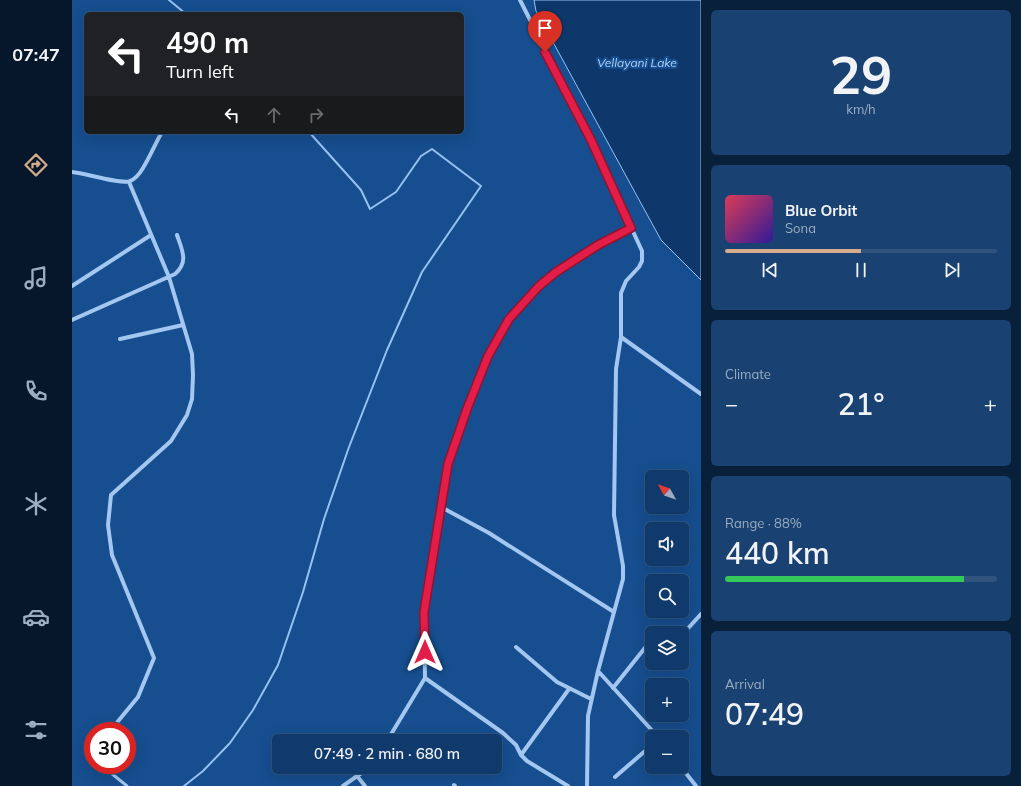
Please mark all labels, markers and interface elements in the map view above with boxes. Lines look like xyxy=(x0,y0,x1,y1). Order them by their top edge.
pin xyxy=(528,11,562,52)
icon: arrive xyxy=(534,17,556,39)
text: 490 m xyxy=(166,25,249,60)
icon: left xyxy=(100,28,152,80)
text: 29 xyxy=(830,42,892,107)
text: 07:47 xyxy=(12,43,60,66)
water label: Vellayani Lake xyxy=(597,55,677,70)
text: Turn left xyxy=(166,60,234,83)
text: km/h xyxy=(846,101,876,117)
icon: left xyxy=(221,104,243,126)
icon: ahead xyxy=(263,104,285,126)
icon: right xyxy=(305,104,327,126)
icon: directions xyxy=(22,151,50,179)
text: Blue Orbit xyxy=(785,201,857,220)
text: Sona xyxy=(785,220,816,236)
icon: previous xyxy=(759,259,781,281)
icon: pause xyxy=(850,259,872,281)
icon: next xyxy=(941,259,963,281)
icon: music xyxy=(22,264,50,292)
text: Climate xyxy=(725,366,771,382)
icon: phone xyxy=(22,377,50,405)
text: 21° xyxy=(837,385,885,423)
text: − xyxy=(725,390,738,418)
text: + xyxy=(984,390,997,418)
north arrow xyxy=(645,470,689,514)
map controls xyxy=(645,470,689,774)
icon: climate xyxy=(22,490,50,518)
text: Range · 88% xyxy=(725,515,802,531)
button: sound xyxy=(645,522,689,566)
text: 440 km xyxy=(725,534,830,572)
button: search xyxy=(645,574,689,618)
icon: car xyxy=(22,603,50,631)
button: layers xyxy=(645,626,689,670)
position arrow xyxy=(404,631,446,673)
text: Arrival xyxy=(725,676,765,692)
button: + xyxy=(645,678,689,722)
text: 07:49 xyxy=(725,695,804,733)
icon: filters xyxy=(22,716,50,744)
speed limit sign: 30 xyxy=(84,722,136,774)
button: − xyxy=(645,730,689,774)
text: 07:49 · 2 min · 680 m xyxy=(314,744,460,763)

